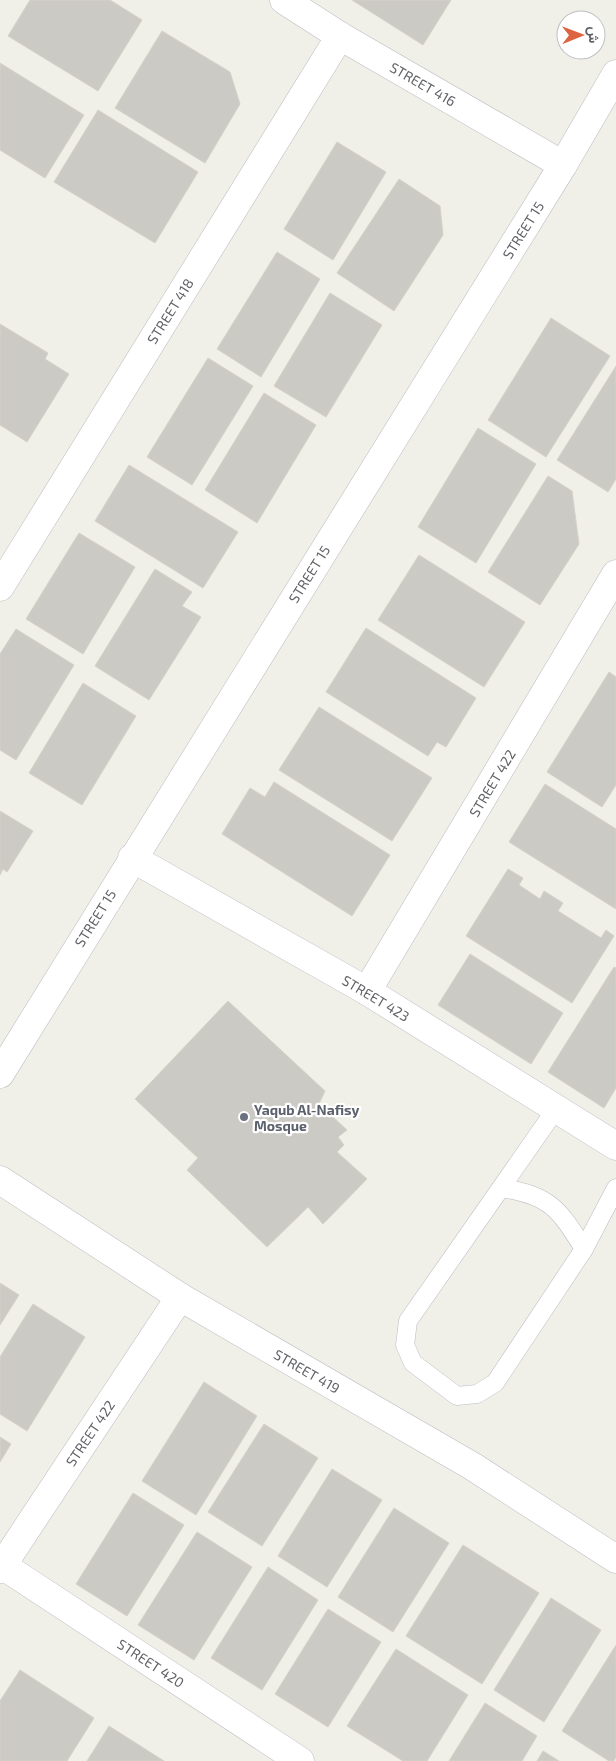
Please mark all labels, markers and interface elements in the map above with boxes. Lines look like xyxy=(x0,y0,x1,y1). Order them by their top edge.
north arrow xyxy=(556,10,606,60)
text: ش xyxy=(585,26,603,44)
street label: STREET 416 xyxy=(387,58,459,110)
street label: STREET 15 xyxy=(499,198,547,262)
street label: STREET 418 xyxy=(143,275,197,347)
street label: STREET 15 xyxy=(285,542,333,606)
street label: STREET 422 xyxy=(465,746,519,820)
street label: STREET 15 xyxy=(71,886,119,950)
street label: STREET 423 xyxy=(339,971,413,1025)
place label: Yaqub Al-Nafisy Mosque xyxy=(254,1101,359,1134)
marker: Yaqub Al-Nafisy Mosque xyxy=(238,1111,250,1123)
street label: STREET 419 xyxy=(271,1345,343,1397)
street label: STREET 422 xyxy=(62,1397,118,1469)
street label: STREET 420 xyxy=(114,1635,188,1691)

